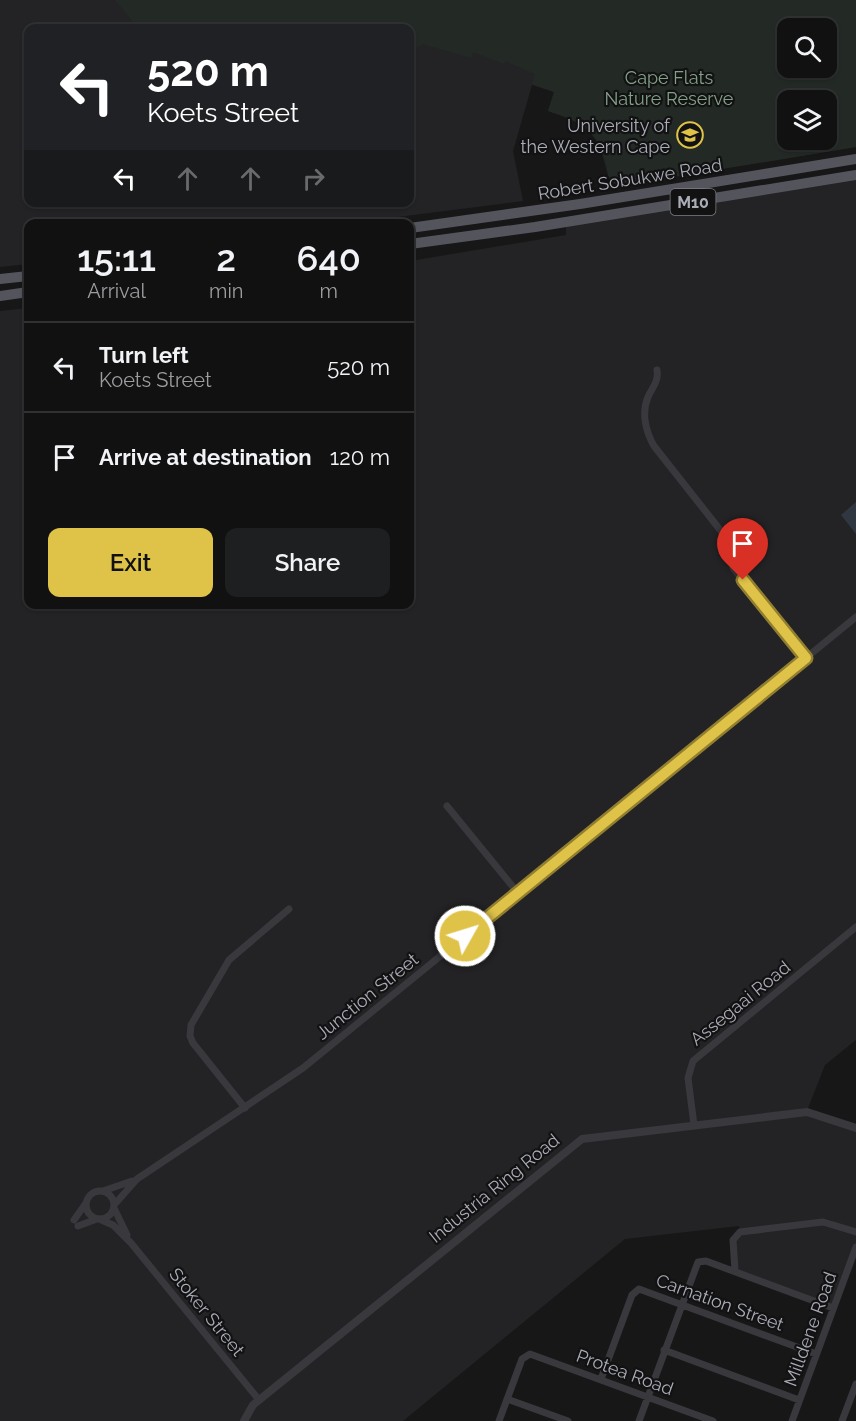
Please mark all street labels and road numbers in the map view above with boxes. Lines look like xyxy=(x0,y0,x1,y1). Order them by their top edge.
street label: Robert Sobukwe Road xyxy=(536,154,724,204)
road number: M10 xyxy=(670,189,716,215)
street label: Junction Street xyxy=(312,948,422,1044)
street label: Assegaai Road xyxy=(686,956,794,1050)
street label: Industria Ring Road xyxy=(425,1129,563,1247)
street label: Stoker Street xyxy=(165,1264,249,1360)
street label: Carnation Street xyxy=(653,1269,787,1335)
street label: Milldene Road xyxy=(780,1269,840,1389)
street label: Protea Road xyxy=(574,1345,676,1399)

